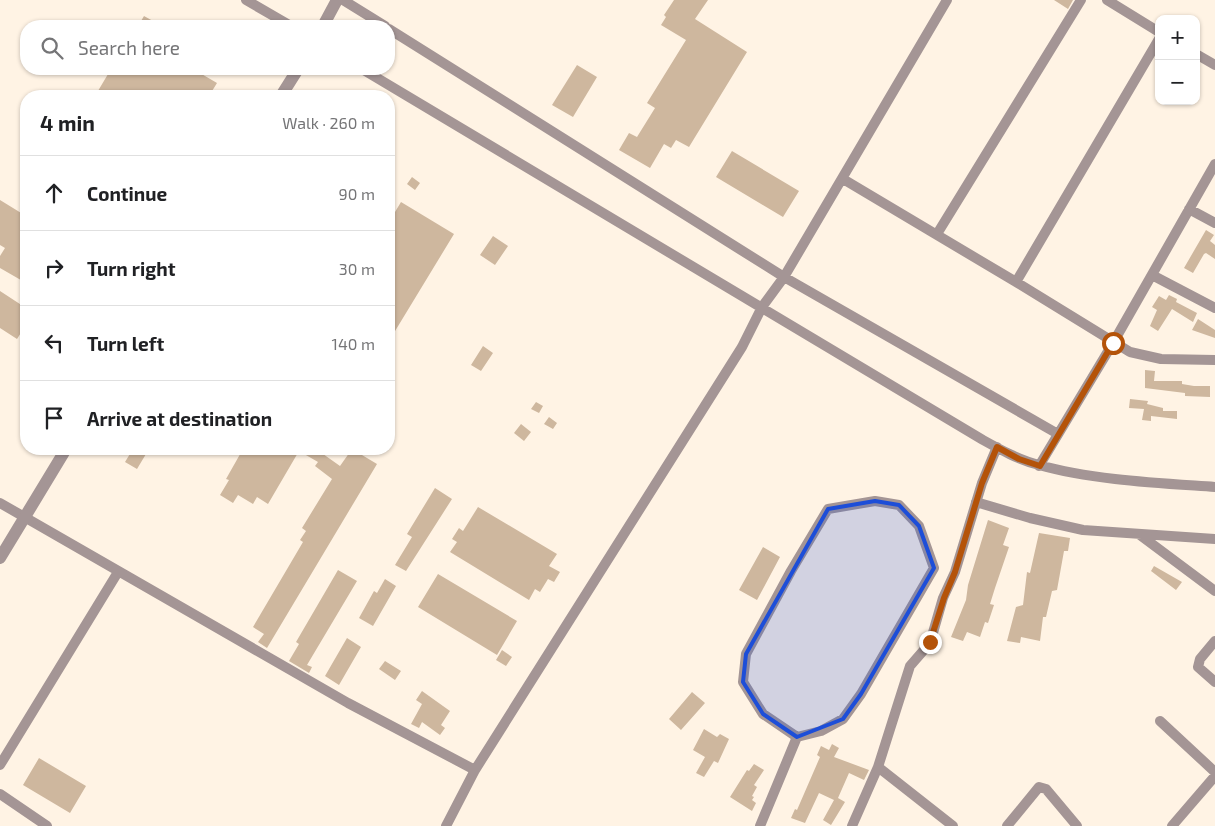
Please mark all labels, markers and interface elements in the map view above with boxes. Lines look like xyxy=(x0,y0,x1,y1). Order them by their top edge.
map controls xyxy=(1155,15,1200,105)
button: + xyxy=(1155,15,1200,60)
search box xyxy=(20,20,395,75)
icon: search xyxy=(38,34,66,62)
text: Search here xyxy=(78,36,180,59)
button: − xyxy=(1155,60,1200,105)
text: 4 min xyxy=(40,110,95,135)
text: Walk · 260 m xyxy=(282,113,375,132)
icon: ahead xyxy=(40,179,68,207)
text: Continue xyxy=(87,182,167,205)
text: 90 m xyxy=(339,184,375,203)
icon: right xyxy=(40,254,68,282)
text: Turn right xyxy=(87,257,175,280)
text: 30 m xyxy=(339,259,375,278)
icon: left xyxy=(40,329,68,357)
text: Turn left xyxy=(87,332,164,355)
route start xyxy=(1102,332,1125,355)
text: 140 m xyxy=(332,334,375,353)
icon: arrive xyxy=(40,404,68,432)
text: Arrive at destination xyxy=(87,407,272,430)
route end xyxy=(919,631,942,654)

